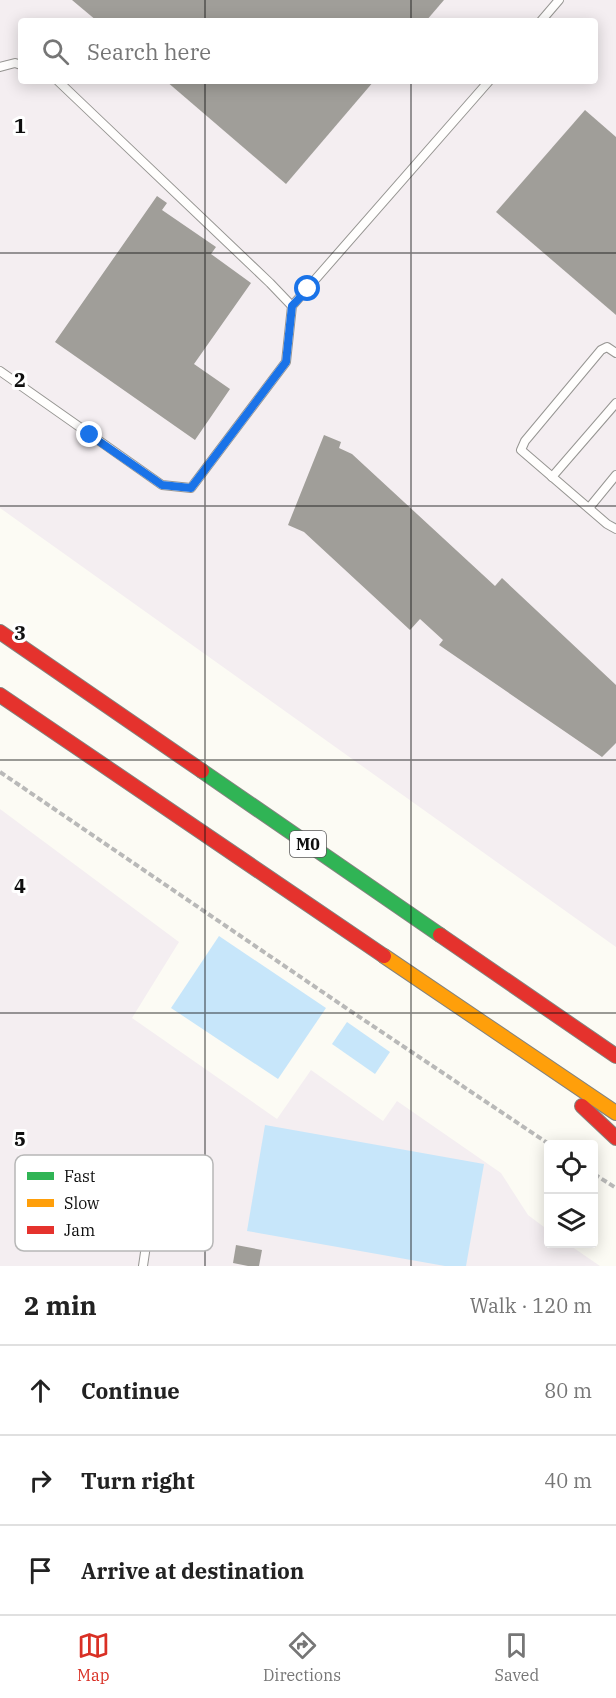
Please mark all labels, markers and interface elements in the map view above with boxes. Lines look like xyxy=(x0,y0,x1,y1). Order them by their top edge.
search box xyxy=(18,18,598,84)
icon: search xyxy=(39,35,72,68)
text: Search here xyxy=(87,37,211,66)
text: 1 xyxy=(14,112,26,139)
route start xyxy=(294,275,320,301)
text: 2 xyxy=(14,366,26,393)
route end xyxy=(76,421,102,447)
text: 3 xyxy=(14,619,26,646)
road number: M0 xyxy=(290,831,326,857)
text: 4 xyxy=(14,872,26,899)
text: 5 xyxy=(14,1125,26,1152)
map controls xyxy=(544,1140,598,1248)
button: locate xyxy=(544,1140,598,1194)
legend xyxy=(15,1155,213,1251)
text: Fast xyxy=(64,1166,96,1186)
text: Slow xyxy=(64,1193,100,1213)
button: layers xyxy=(544,1194,598,1248)
text: Jam xyxy=(64,1220,95,1240)
text: 2 min xyxy=(24,1288,97,1322)
text: Walk · 120 m xyxy=(470,1292,592,1319)
icon: ahead xyxy=(24,1374,57,1407)
text: Continue xyxy=(81,1376,180,1405)
text: 80 m xyxy=(544,1377,592,1404)
icon: right xyxy=(24,1464,57,1497)
text: Turn right xyxy=(81,1466,195,1495)
text: 40 m xyxy=(544,1467,592,1494)
icon: arrive xyxy=(24,1554,57,1587)
text: Arrive at destination xyxy=(81,1556,304,1585)
tab: Map xyxy=(77,1629,110,1685)
tab: Directions xyxy=(263,1629,341,1685)
tab: Saved xyxy=(494,1629,539,1685)

